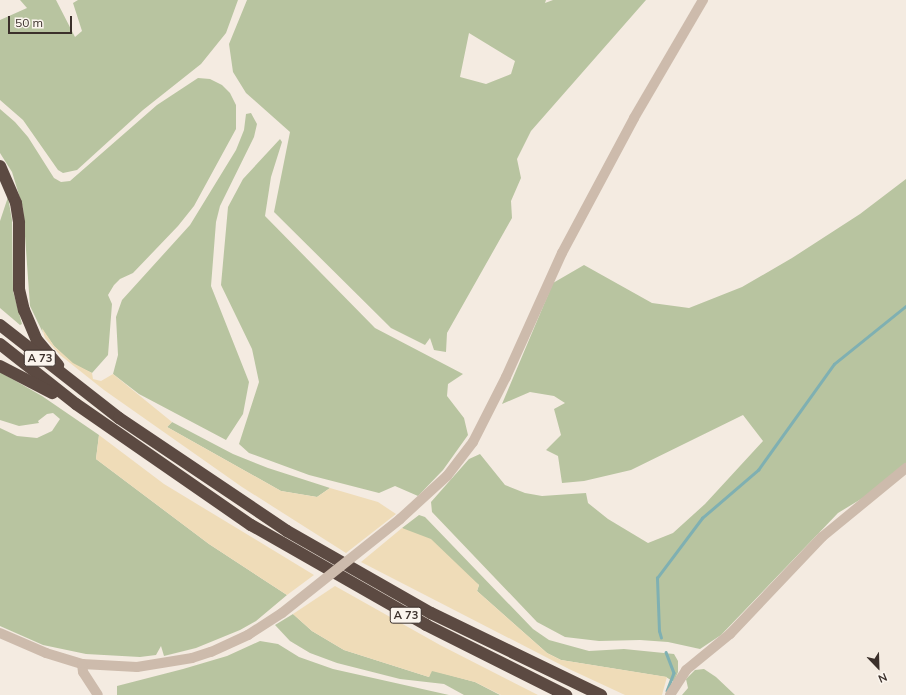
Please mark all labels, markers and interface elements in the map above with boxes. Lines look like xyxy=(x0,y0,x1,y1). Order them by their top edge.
scale bar xyxy=(10,8,74,34)
text: 50 m xyxy=(15,15,43,30)
road number: A 73 xyxy=(23,349,57,367)
road number: A 73 xyxy=(389,606,423,624)
north arrow xyxy=(858,647,898,687)
text: N xyxy=(876,670,889,686)

